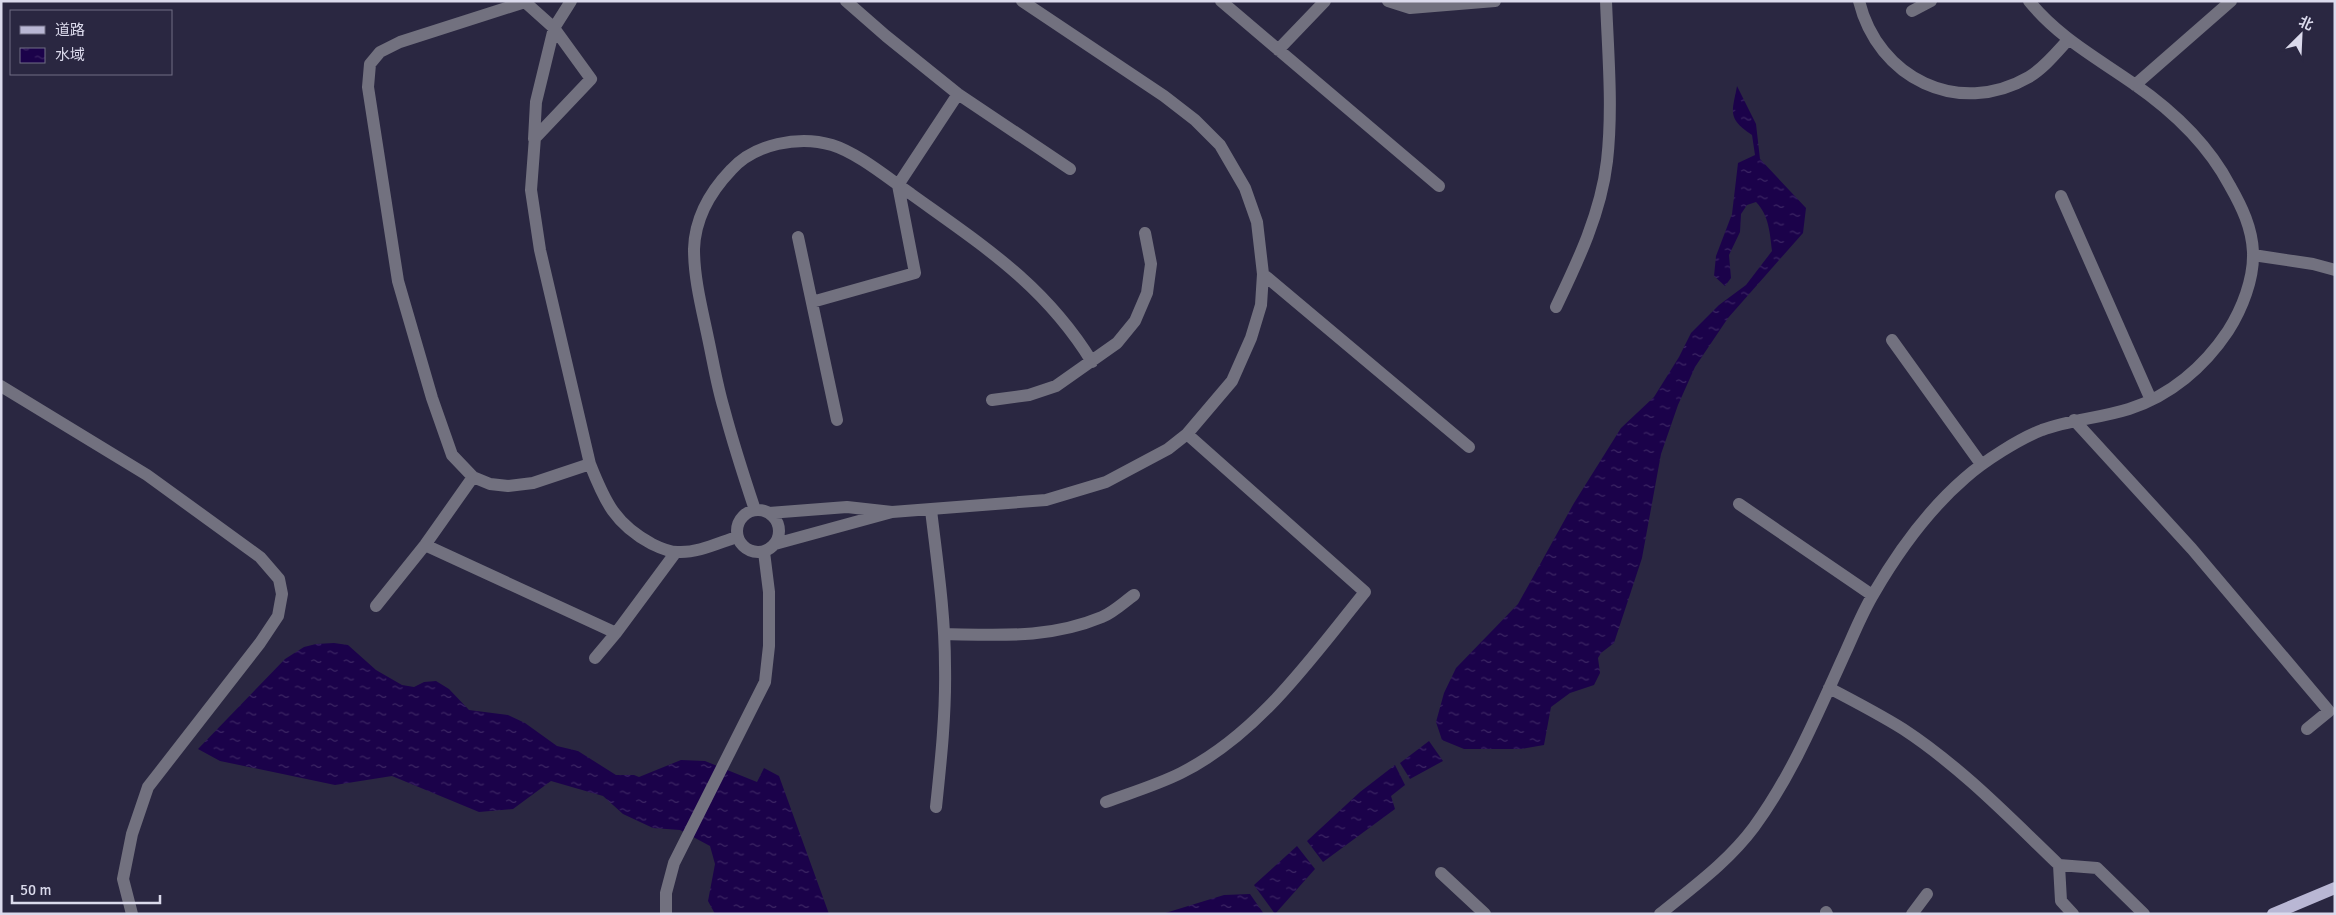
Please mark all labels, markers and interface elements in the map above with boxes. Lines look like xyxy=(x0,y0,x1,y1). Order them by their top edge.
legend xyxy=(10,10,172,75)
north arrow xyxy=(2276,10,2326,60)
text: 北 xyxy=(2296,13,2316,34)
text: 道路 xyxy=(55,21,85,39)
text: 水域 xyxy=(55,46,85,64)
scale bar xyxy=(12,872,160,904)
text: 50 m xyxy=(20,881,51,899)

